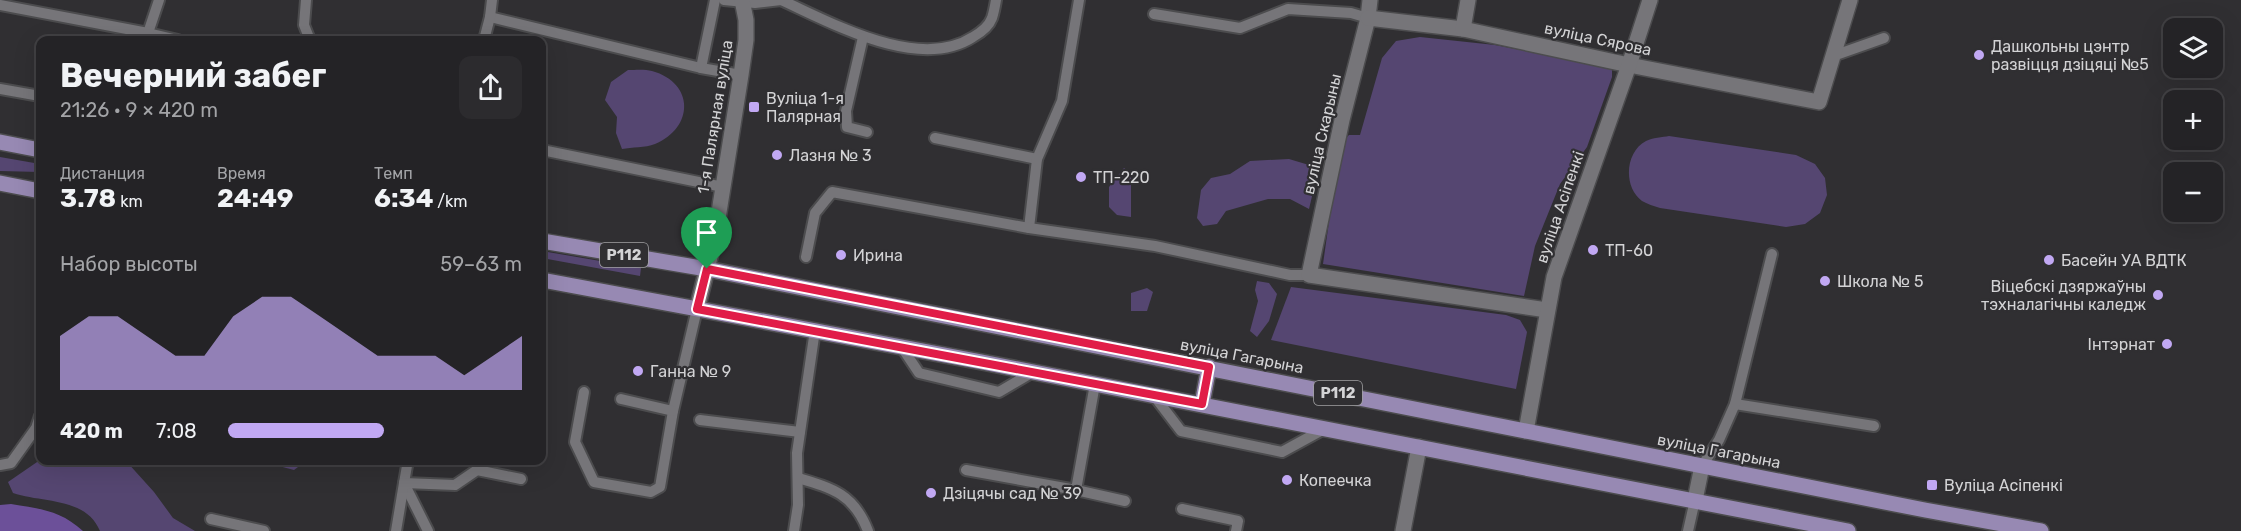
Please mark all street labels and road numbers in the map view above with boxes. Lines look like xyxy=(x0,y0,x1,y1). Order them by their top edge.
street label: вуліца Сярова xyxy=(1543,18,1653,60)
street label: 1-я Палярная вуліца xyxy=(693,39,737,195)
street label: вуліца Скарыны xyxy=(1299,72,1345,196)
street label: вуліца Асіпенкі xyxy=(1532,149,1588,265)
road number: Р112 xyxy=(600,243,648,267)
street label: вуліца Гагарына xyxy=(1179,335,1305,377)
road number: Р112 xyxy=(1314,381,1362,405)
street label: вуліца Гагарына xyxy=(1656,430,1782,472)

